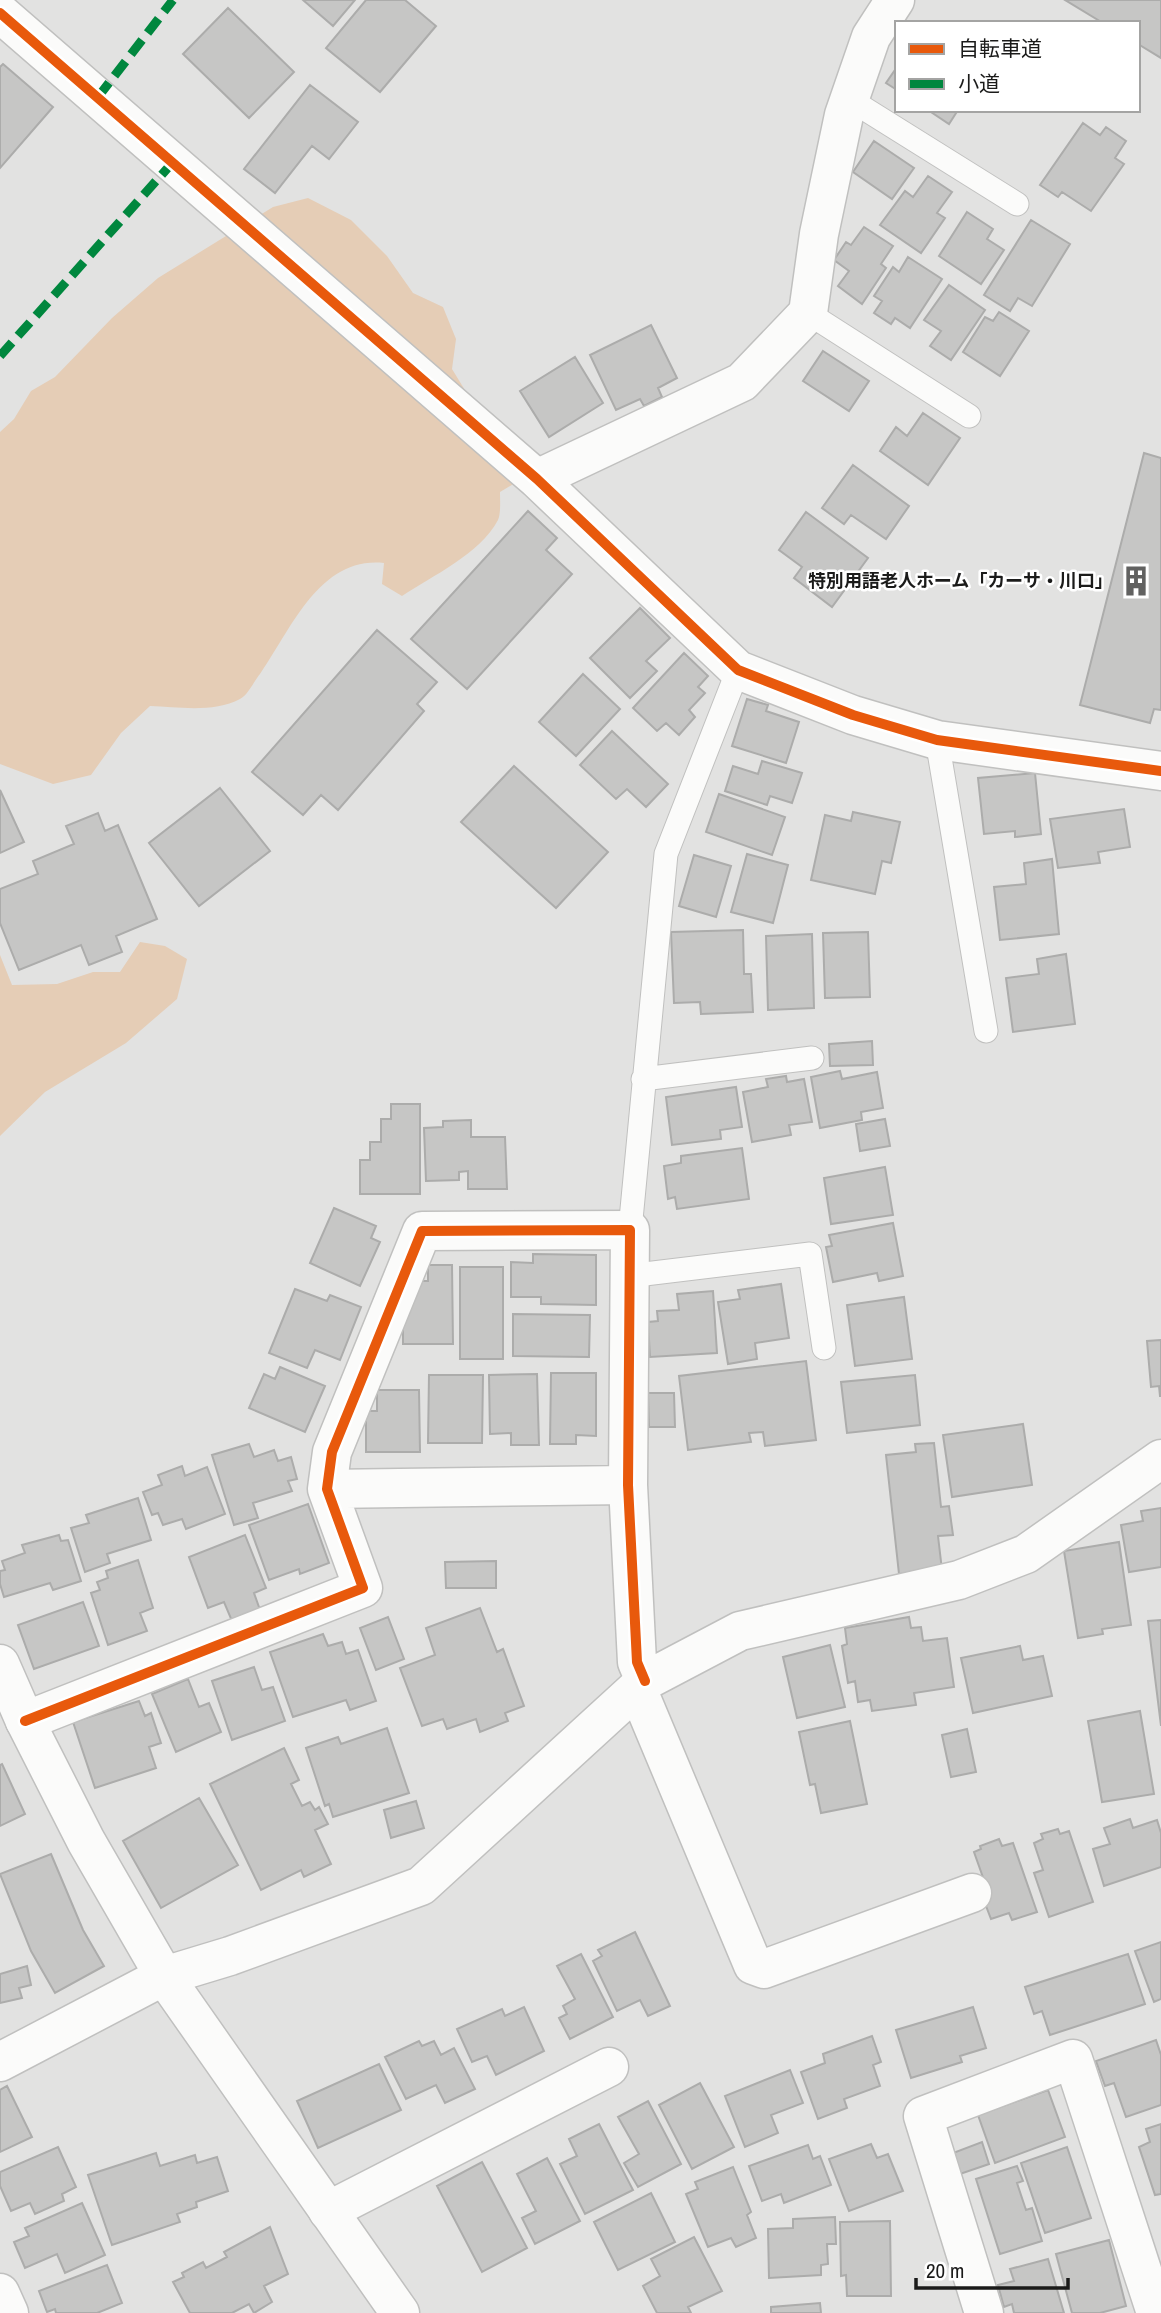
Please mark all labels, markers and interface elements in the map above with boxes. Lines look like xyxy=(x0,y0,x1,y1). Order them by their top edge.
legend xyxy=(895,21,1140,112)
text: 自転車道 xyxy=(958,34,1042,63)
text: 小道 xyxy=(958,69,1000,98)
building icon: 特別用語老人ホーム「カーサ・川口」 xyxy=(1119,564,1153,598)
place label: 特別用語老人ホーム「カーサ・川口」 xyxy=(808,568,1113,593)
scale bar xyxy=(916,2246,1068,2290)
text: 20 m xyxy=(926,2256,964,2285)

